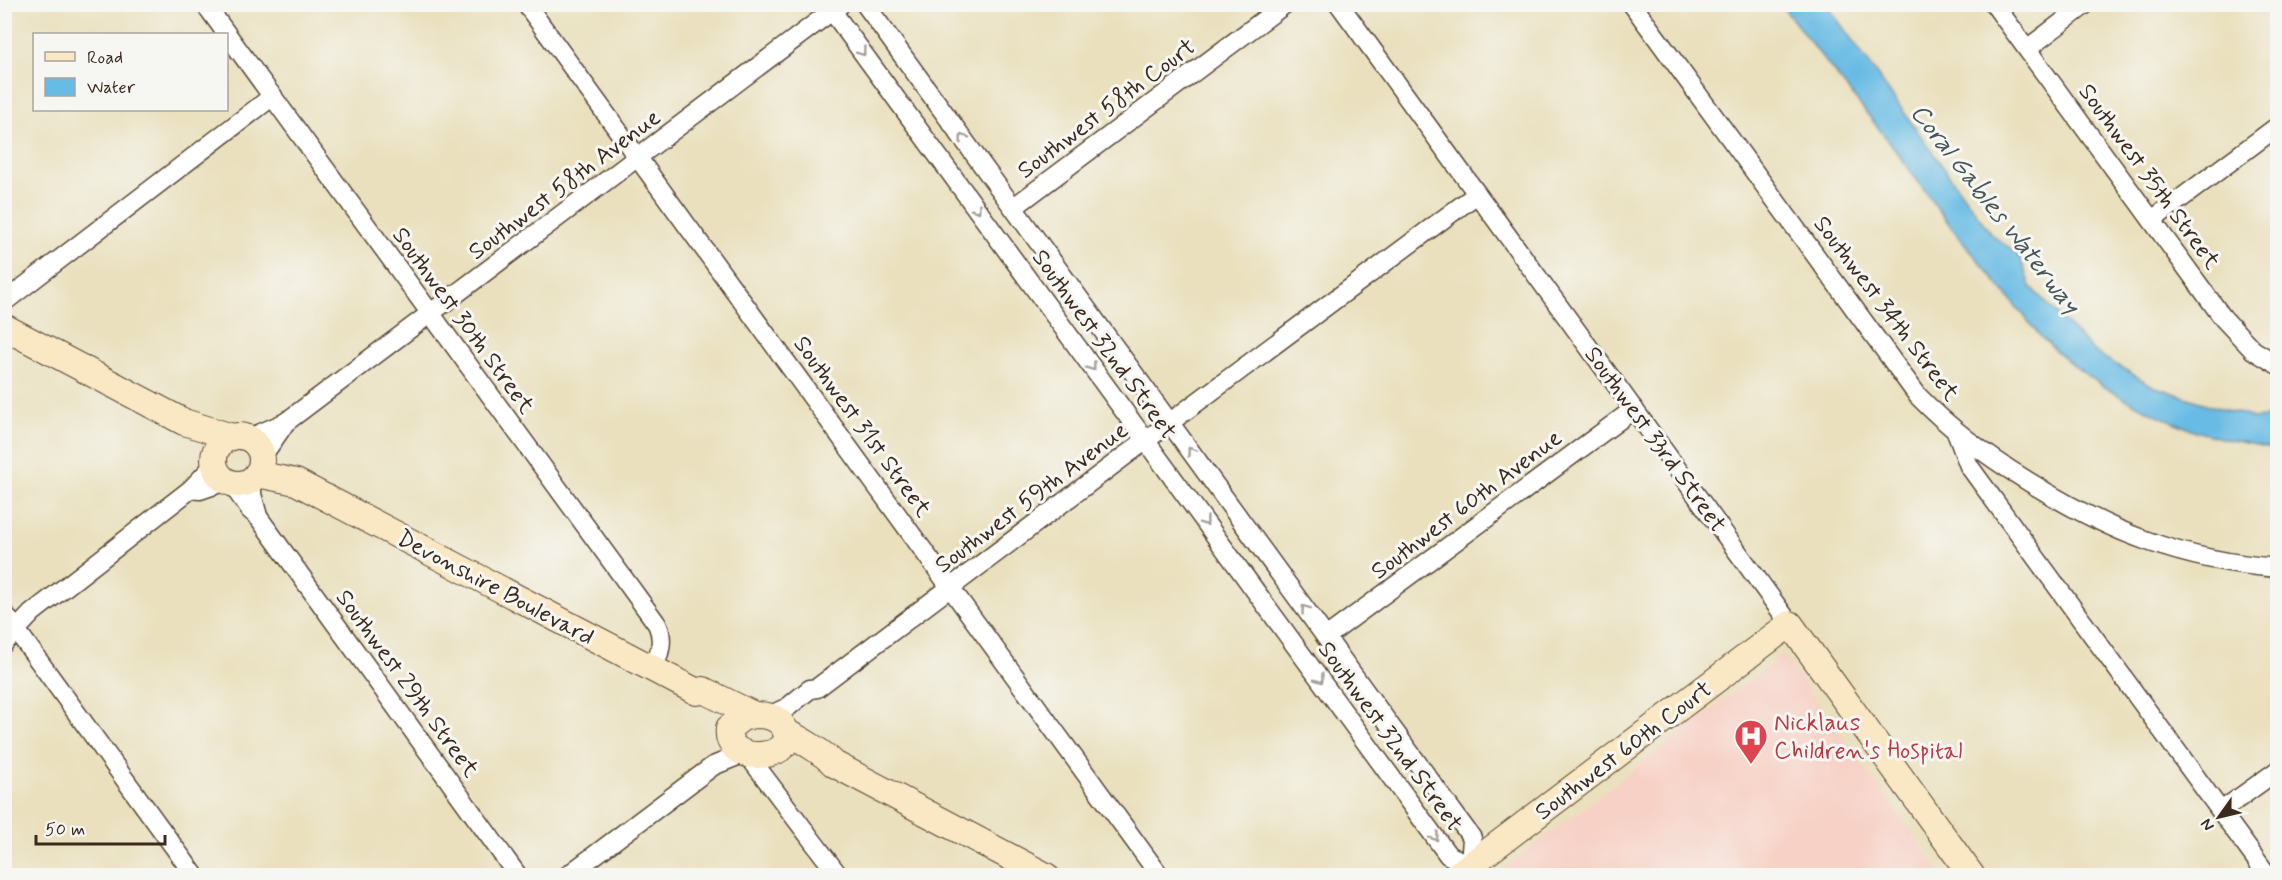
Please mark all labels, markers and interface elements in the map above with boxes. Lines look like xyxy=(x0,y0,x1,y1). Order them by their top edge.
street label: Southwest 58th Court xyxy=(1012,32,1202,186)
legend xyxy=(33,33,228,111)
one-way arrow xyxy=(855,45,866,56)
text: Road xyxy=(87,46,123,70)
text: Water xyxy=(87,76,136,100)
street label: Southwest 35th Street xyxy=(2071,78,2227,276)
water label: Coral Gables Waterway xyxy=(1902,97,2088,323)
street label: Southwest 58th Avenue xyxy=(463,103,667,268)
one-way arrow xyxy=(959,133,970,144)
one-way arrow xyxy=(970,203,981,214)
street label: Southwest 34th Street xyxy=(1806,210,1966,408)
street label: Southwest 30th Street xyxy=(385,221,541,420)
street label: Southwest 32nd Street xyxy=(1024,244,1183,446)
street label: Southwest 31st Street xyxy=(786,330,938,524)
street label: Southwest 33rd Street xyxy=(1577,341,1733,539)
one-way arrow xyxy=(1084,360,1095,371)
street label: Southwest 59th Avenue xyxy=(929,415,1135,581)
street label: Southwest 60th Avenue xyxy=(1365,423,1569,587)
one-way arrow xyxy=(1187,446,1198,457)
one-way arrow xyxy=(1197,515,1208,526)
street label: Devonshire Boulevard xyxy=(391,523,599,653)
street label: Southwest 29th Street xyxy=(328,584,485,784)
one-way arrow xyxy=(1301,604,1312,615)
street label: Southwest 32nd Street xyxy=(1310,636,1469,838)
one-way arrow xyxy=(1312,673,1323,684)
street label: Southwest 60th Court xyxy=(1529,674,1719,828)
place label: Nicklaus Children's Hospital xyxy=(1774,708,1963,767)
hospital icon: Nicklaus Children's Hospital xyxy=(1733,718,1769,765)
north arrow xyxy=(2189,787,2249,847)
scale bar xyxy=(36,808,165,846)
text: N xyxy=(2196,814,2219,835)
text: 50 m xyxy=(45,818,85,842)
one-way arrow xyxy=(1427,830,1438,841)

